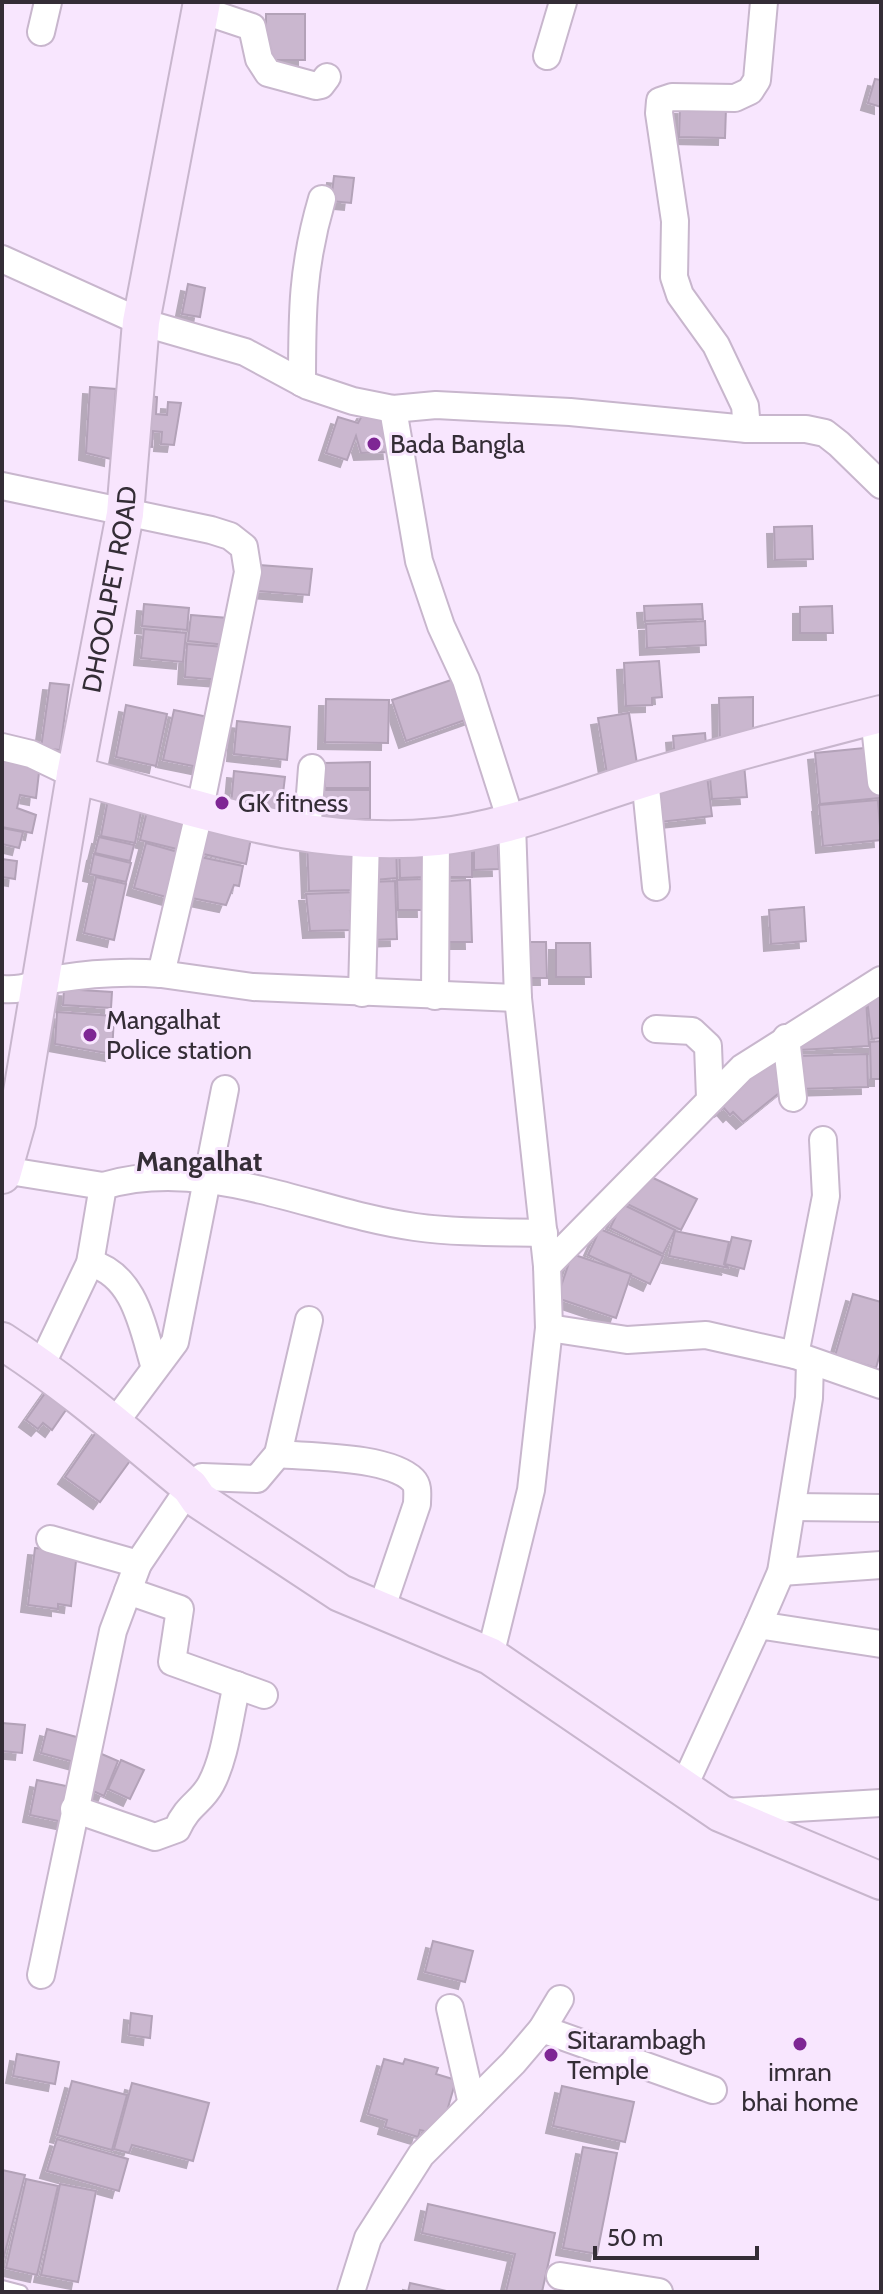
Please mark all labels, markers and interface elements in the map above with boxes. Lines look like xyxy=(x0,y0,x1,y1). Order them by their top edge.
place label: Bada Bangla xyxy=(390,428,525,460)
marker: Bada Bangla xyxy=(365,435,383,453)
street label: DHOOLPET ROAD xyxy=(75,485,143,695)
place label: GK fitness xyxy=(238,787,349,819)
marker: GK fitness xyxy=(213,794,231,812)
place label: Mangalhat Police station xyxy=(106,1004,252,1066)
marker: Mangalhat Police station xyxy=(81,1026,99,1044)
district label: Mangalhat xyxy=(136,1144,262,1178)
place label: Sitarambagh Temple xyxy=(567,2024,706,2086)
marker: imran bhai home xyxy=(791,2035,809,2053)
marker: Sitarambagh Temple xyxy=(542,2046,560,2064)
place label: imran bhai home xyxy=(742,2056,858,2118)
scale bar xyxy=(595,2210,757,2260)
text: 50 m xyxy=(607,2223,663,2252)

